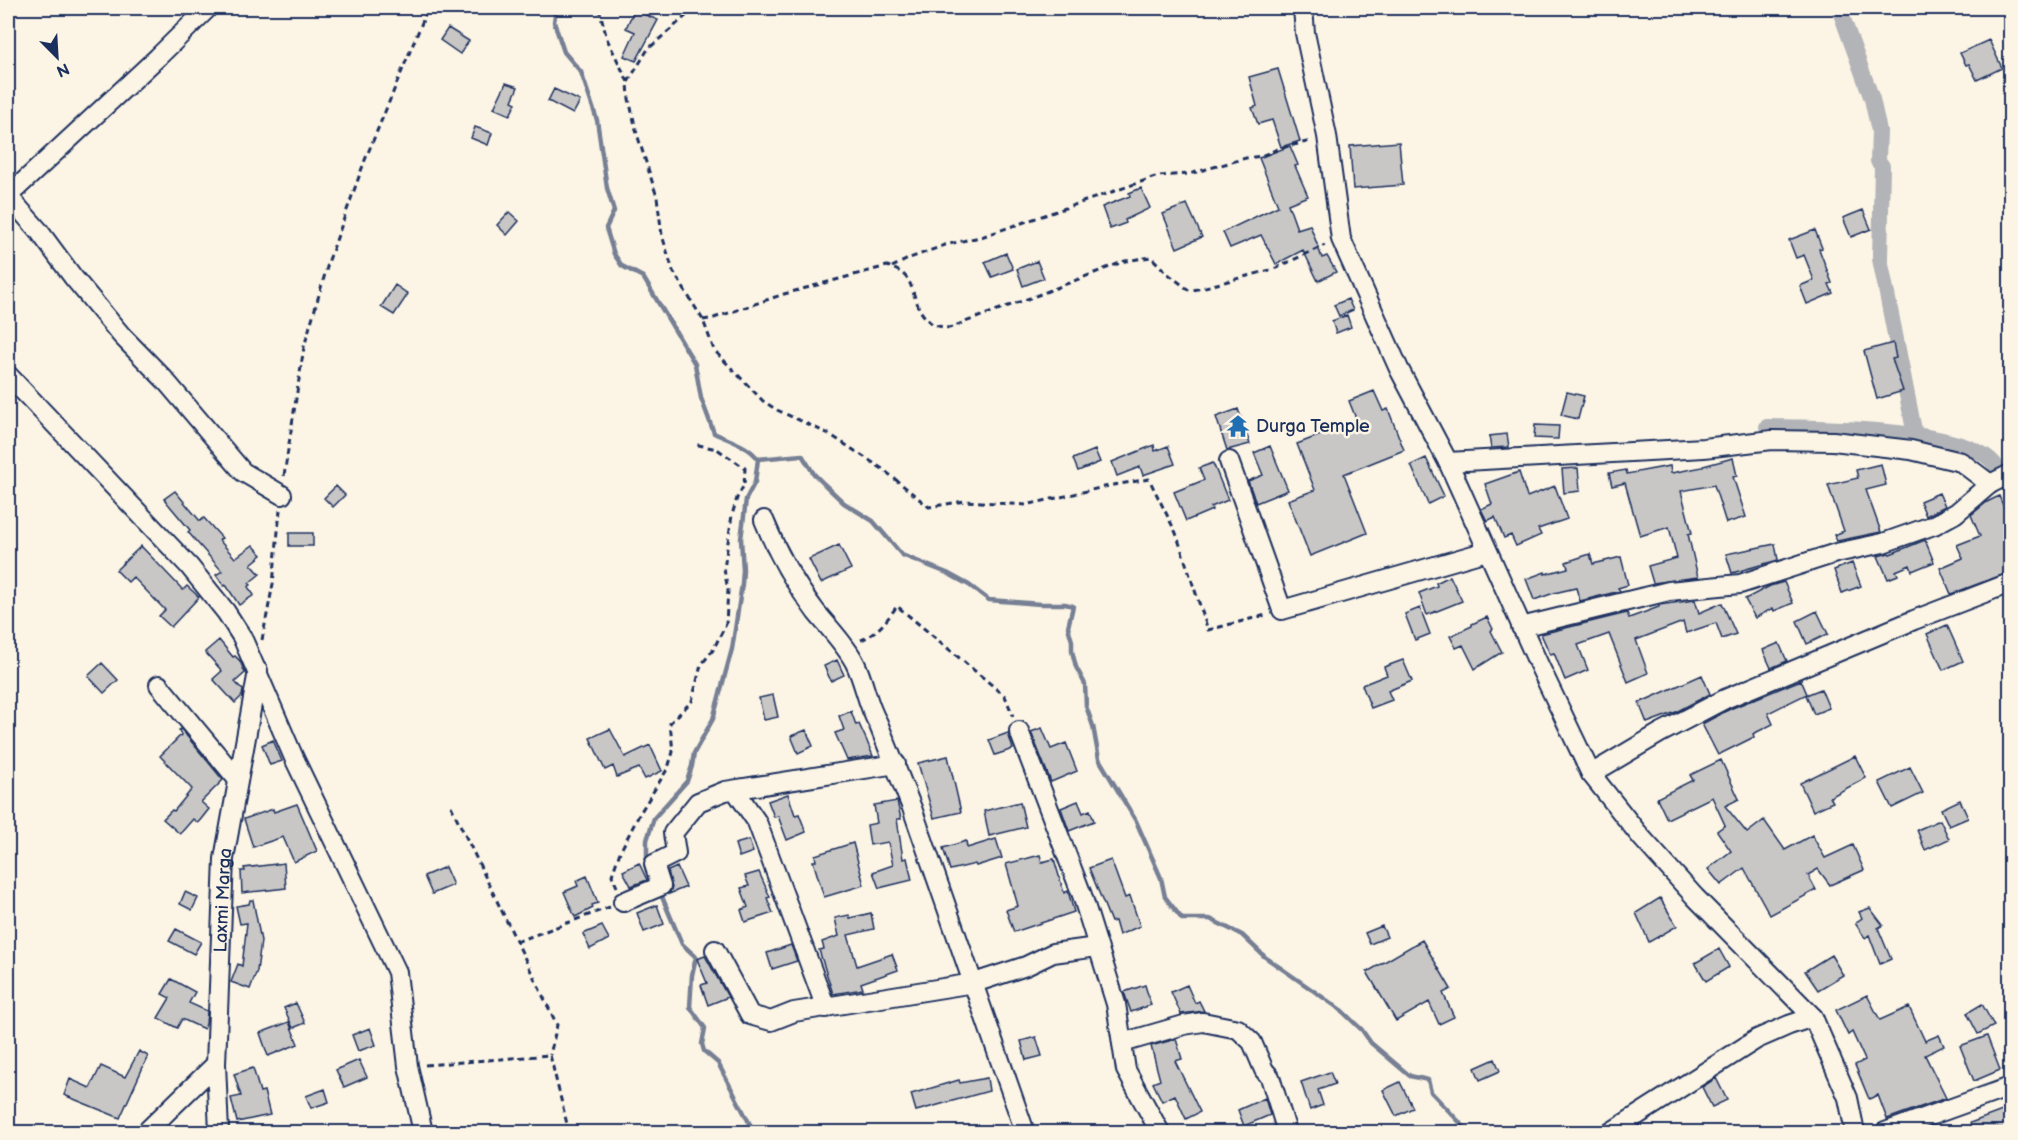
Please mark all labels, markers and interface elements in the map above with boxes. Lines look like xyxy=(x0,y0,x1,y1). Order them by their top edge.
north arrow xyxy=(27,27,87,87)
text: N xyxy=(53,58,72,80)
temple icon: Durga Temple xyxy=(1225,413,1251,439)
place label: Durga Temple xyxy=(1256,416,1370,437)
street label: Laxmi Marga xyxy=(210,846,236,953)

